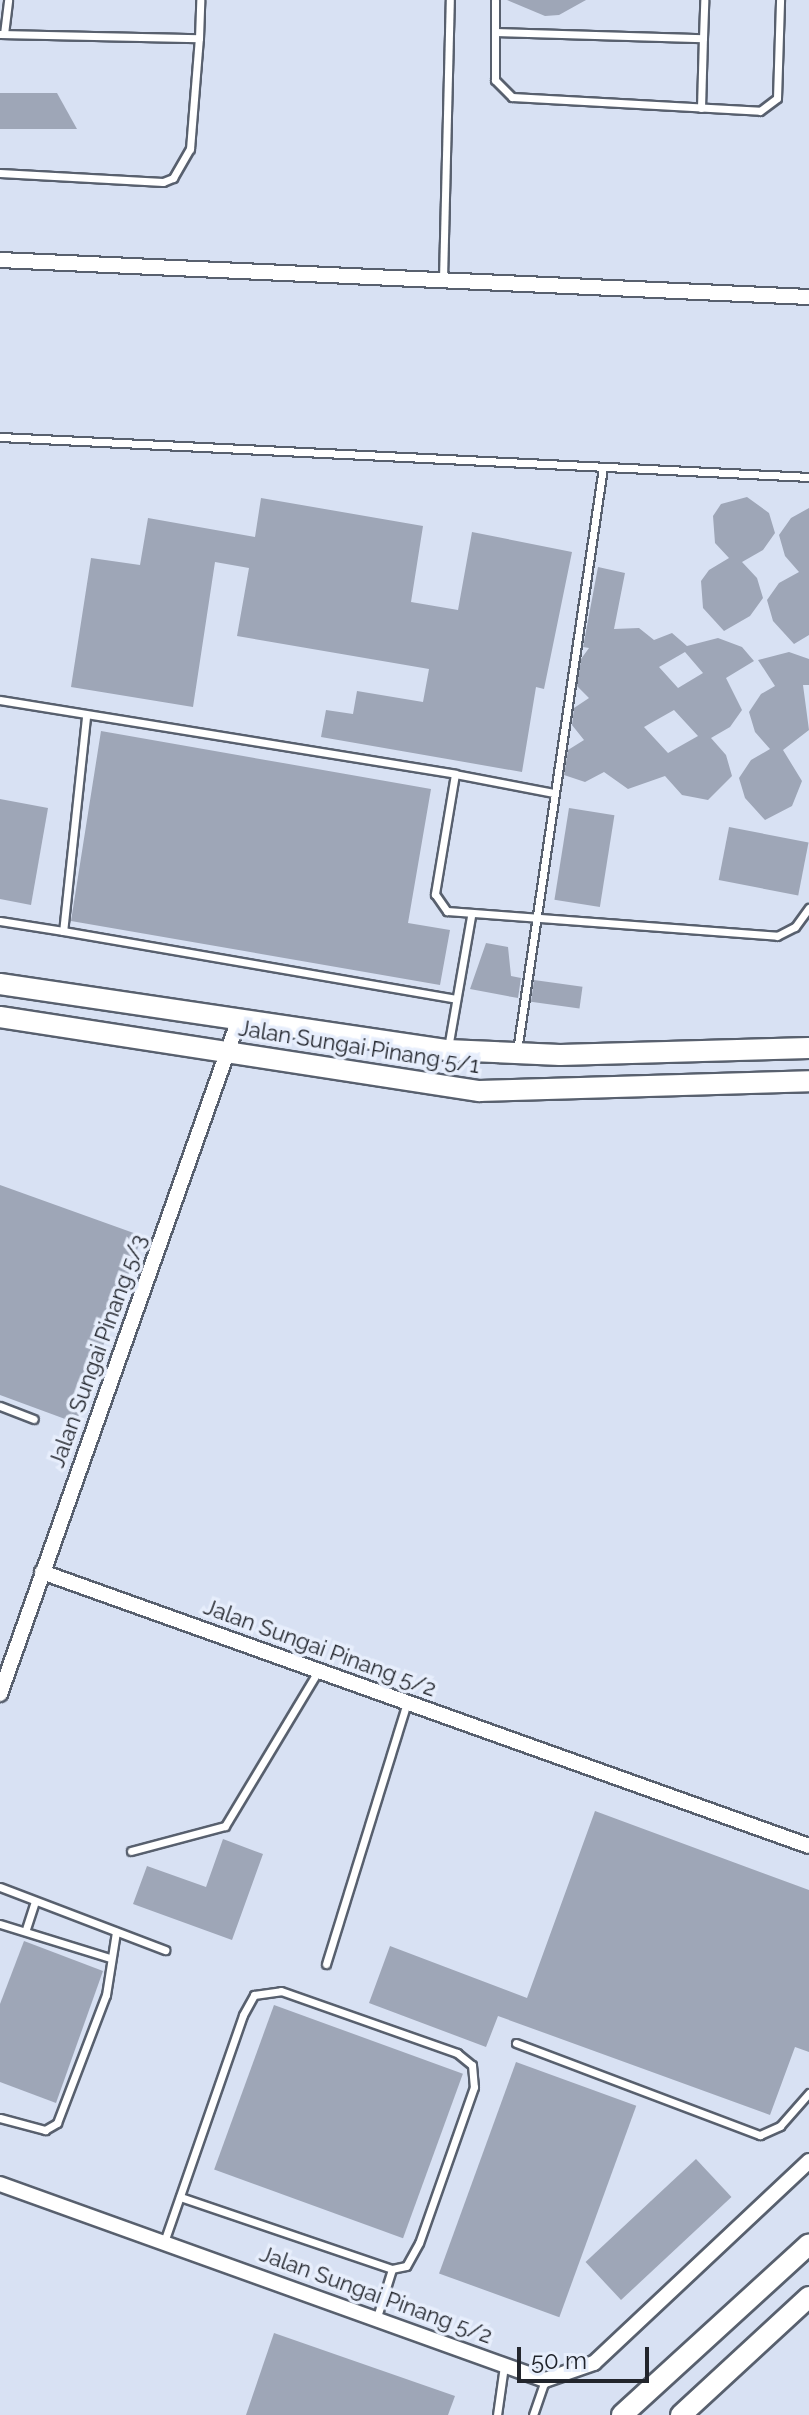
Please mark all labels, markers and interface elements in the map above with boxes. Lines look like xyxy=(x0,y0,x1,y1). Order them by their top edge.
street label: Jalan Sungai Pinang 5/1 xyxy=(237,1015,481,1079)
street label: Jalan Sungai Pinang 5/3 xyxy=(44,1231,152,1471)
street label: Jalan Sungai Pinang 5/2 xyxy=(200,1594,440,1702)
street label: Jalan Sungai Pinang 5/2 xyxy=(256,2241,496,2349)
scale bar xyxy=(521,2331,653,2381)
text: 50 m xyxy=(531,2346,587,2375)

